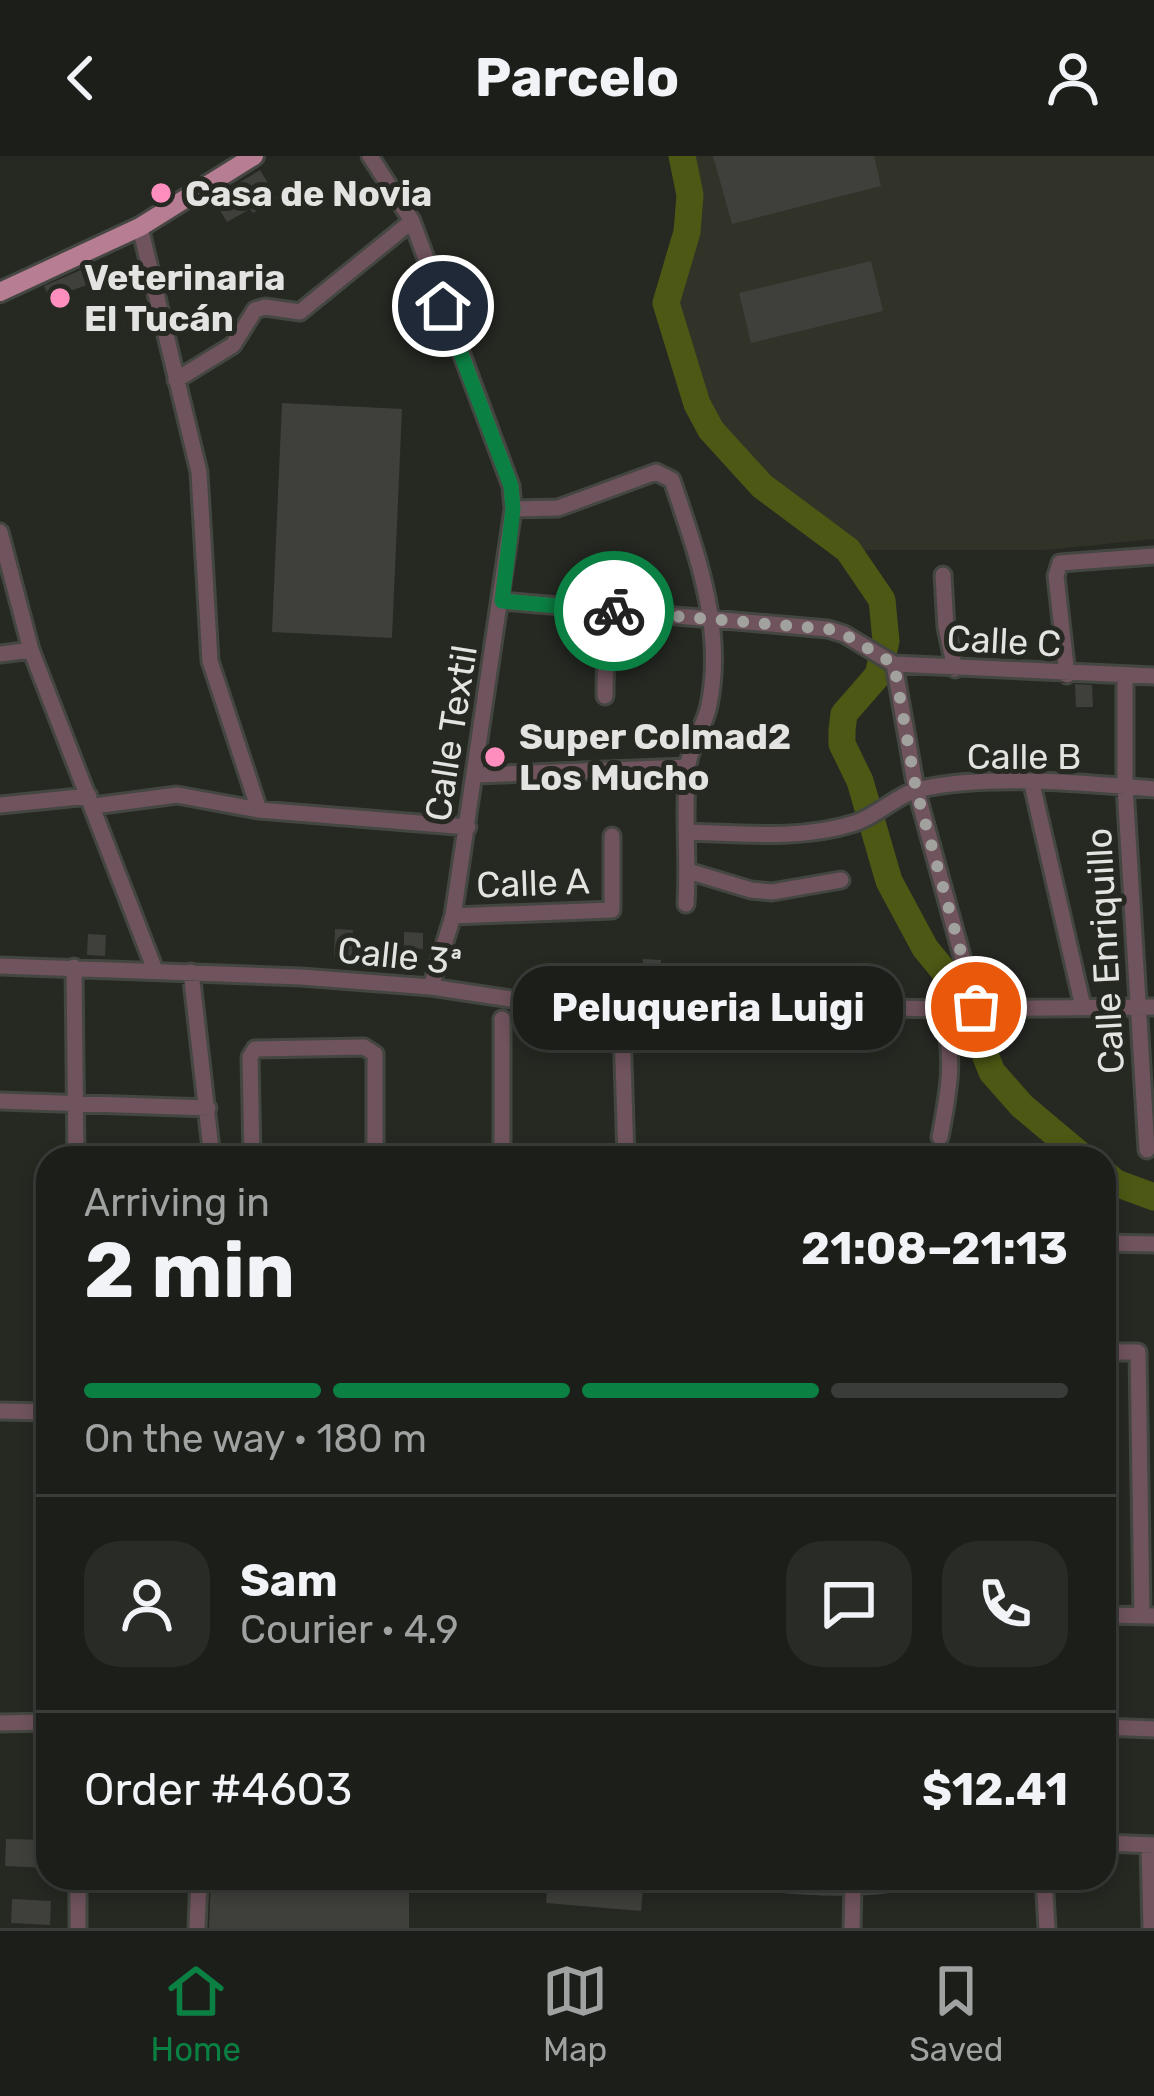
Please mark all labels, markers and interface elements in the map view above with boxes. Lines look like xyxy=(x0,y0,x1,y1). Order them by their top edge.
icon: back xyxy=(48,45,114,111)
icon: person xyxy=(1040,45,1106,111)
text: Parcelo xyxy=(475,46,679,110)
place label: Casa de Novia xyxy=(185,172,432,215)
marker: Casa de Novia xyxy=(148,180,174,206)
pin xyxy=(392,255,494,357)
place label: Veterinaria El Tucán xyxy=(84,256,285,340)
icon: home xyxy=(410,273,476,339)
marker: Veterinaria El Tucán xyxy=(47,285,73,311)
courier xyxy=(554,551,674,671)
icon: bike xyxy=(581,578,647,644)
street label: Calle C xyxy=(946,617,1062,665)
street label: Calle Textil xyxy=(416,642,486,824)
place label: Super Colmad2 Los Mucho xyxy=(519,715,791,799)
street label: Calle B xyxy=(967,735,1081,778)
marker: Super Colmad2 Los Mucho xyxy=(482,744,508,770)
street label: Calle Enriquillo xyxy=(1077,827,1133,1075)
street label: Calle A xyxy=(476,860,590,906)
street label: Calle 3ª xyxy=(336,928,464,984)
pin xyxy=(925,956,1027,1058)
callout: Peluqueria Luigi xyxy=(514,965,904,1049)
icon: bag xyxy=(943,974,1009,1040)
text: Peluqueria Luigi xyxy=(551,985,865,1031)
text: Arriving in xyxy=(84,1180,270,1226)
text: 21:08–21:13 xyxy=(801,1222,1068,1275)
text: 2 min xyxy=(84,1224,295,1317)
text: On the way · 180 m xyxy=(84,1416,427,1462)
button: person xyxy=(84,1541,210,1667)
button: chat xyxy=(786,1541,912,1667)
button: phone xyxy=(942,1541,1068,1667)
text: Sam xyxy=(240,1554,338,1607)
text: Courier · 4.9 xyxy=(240,1607,459,1653)
text: Order #4603 xyxy=(84,1763,352,1816)
text: $12.41 xyxy=(922,1763,1068,1816)
tab: Home xyxy=(151,1958,241,2069)
tab: Map xyxy=(542,1958,608,2069)
tab: Saved xyxy=(909,1958,1003,2069)

